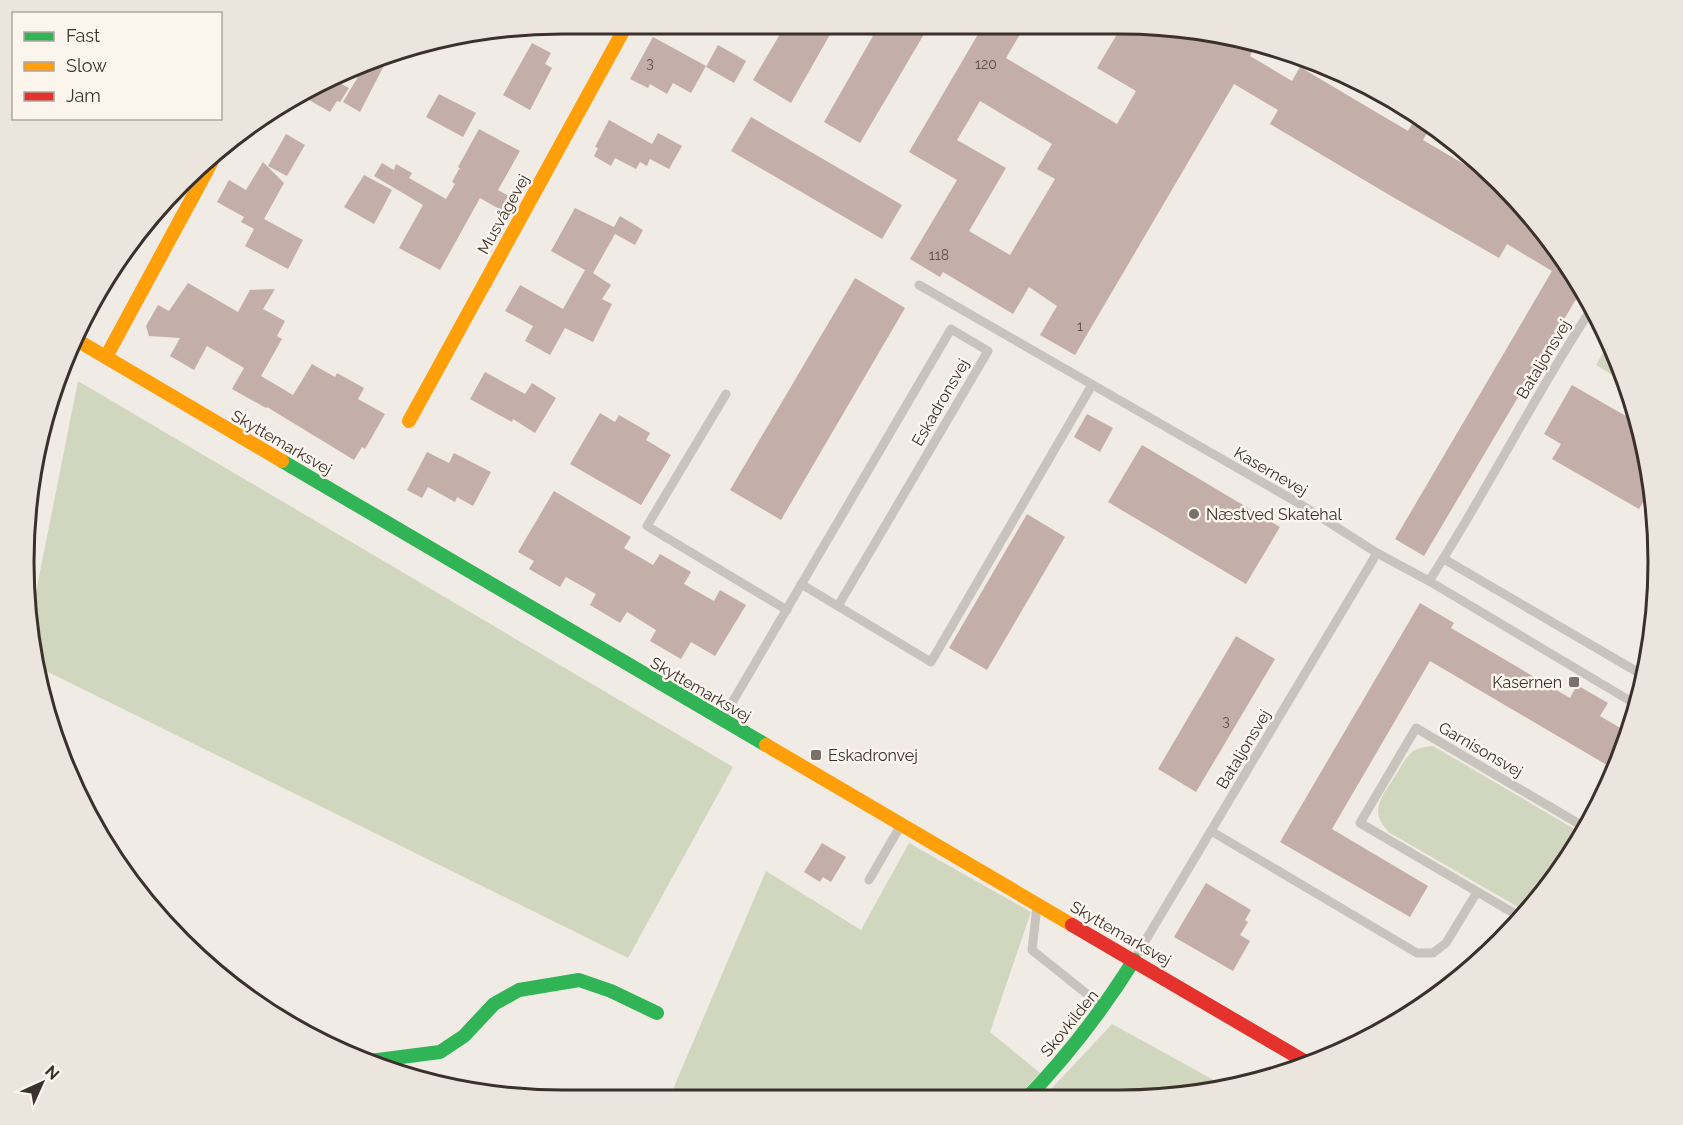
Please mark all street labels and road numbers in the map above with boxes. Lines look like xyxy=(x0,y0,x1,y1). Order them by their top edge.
street label: Musvågevej xyxy=(474,171,533,258)
street label: Bataljonsvej xyxy=(1512,316,1574,402)
street label: Eskadronsvej xyxy=(908,355,973,449)
street label: Skyttemarksvej xyxy=(228,406,335,479)
street label: Kasernevej xyxy=(1231,443,1311,500)
street label: Skyttemarksvej xyxy=(647,653,754,726)
street label: Bataljonsvej xyxy=(1212,706,1274,792)
street label: Garnisonsvej xyxy=(1435,718,1526,781)
street label: Skyttemarksvej xyxy=(1067,897,1174,970)
street label: Skovkilden xyxy=(1037,986,1102,1061)

